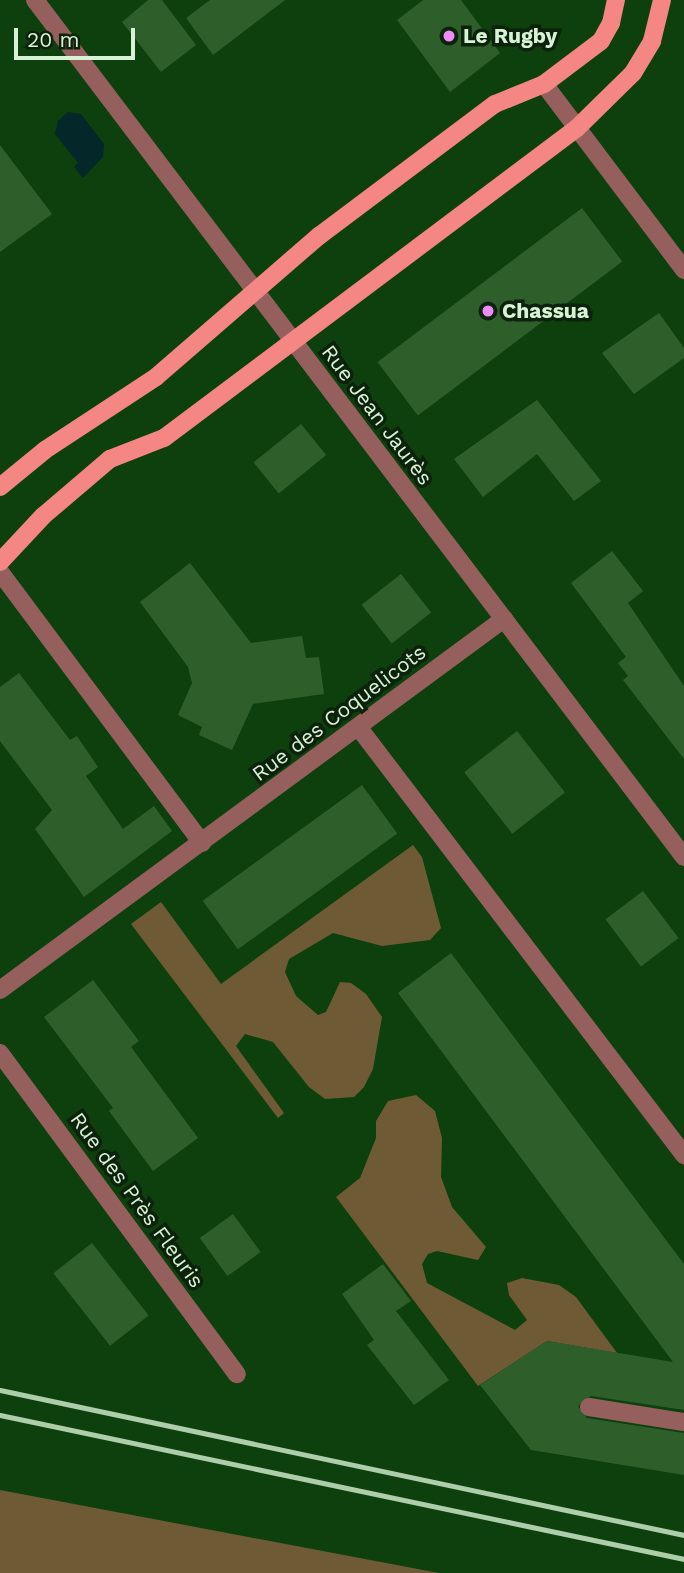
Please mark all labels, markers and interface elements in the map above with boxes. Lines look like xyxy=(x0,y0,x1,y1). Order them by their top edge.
scale bar xyxy=(18,14,138,58)
place label: Le Rugby xyxy=(463,23,557,49)
text: 20 m xyxy=(27,27,79,52)
marker: Le Rugby xyxy=(441,28,457,44)
place label: Chassua xyxy=(502,298,589,324)
marker: Chassua xyxy=(480,303,496,319)
street label: Rue Jean Jaurès xyxy=(316,340,438,490)
street label: Rue des Coquelicots xyxy=(247,640,431,786)
street label: Rue des Près Fleuris xyxy=(65,1107,209,1293)

